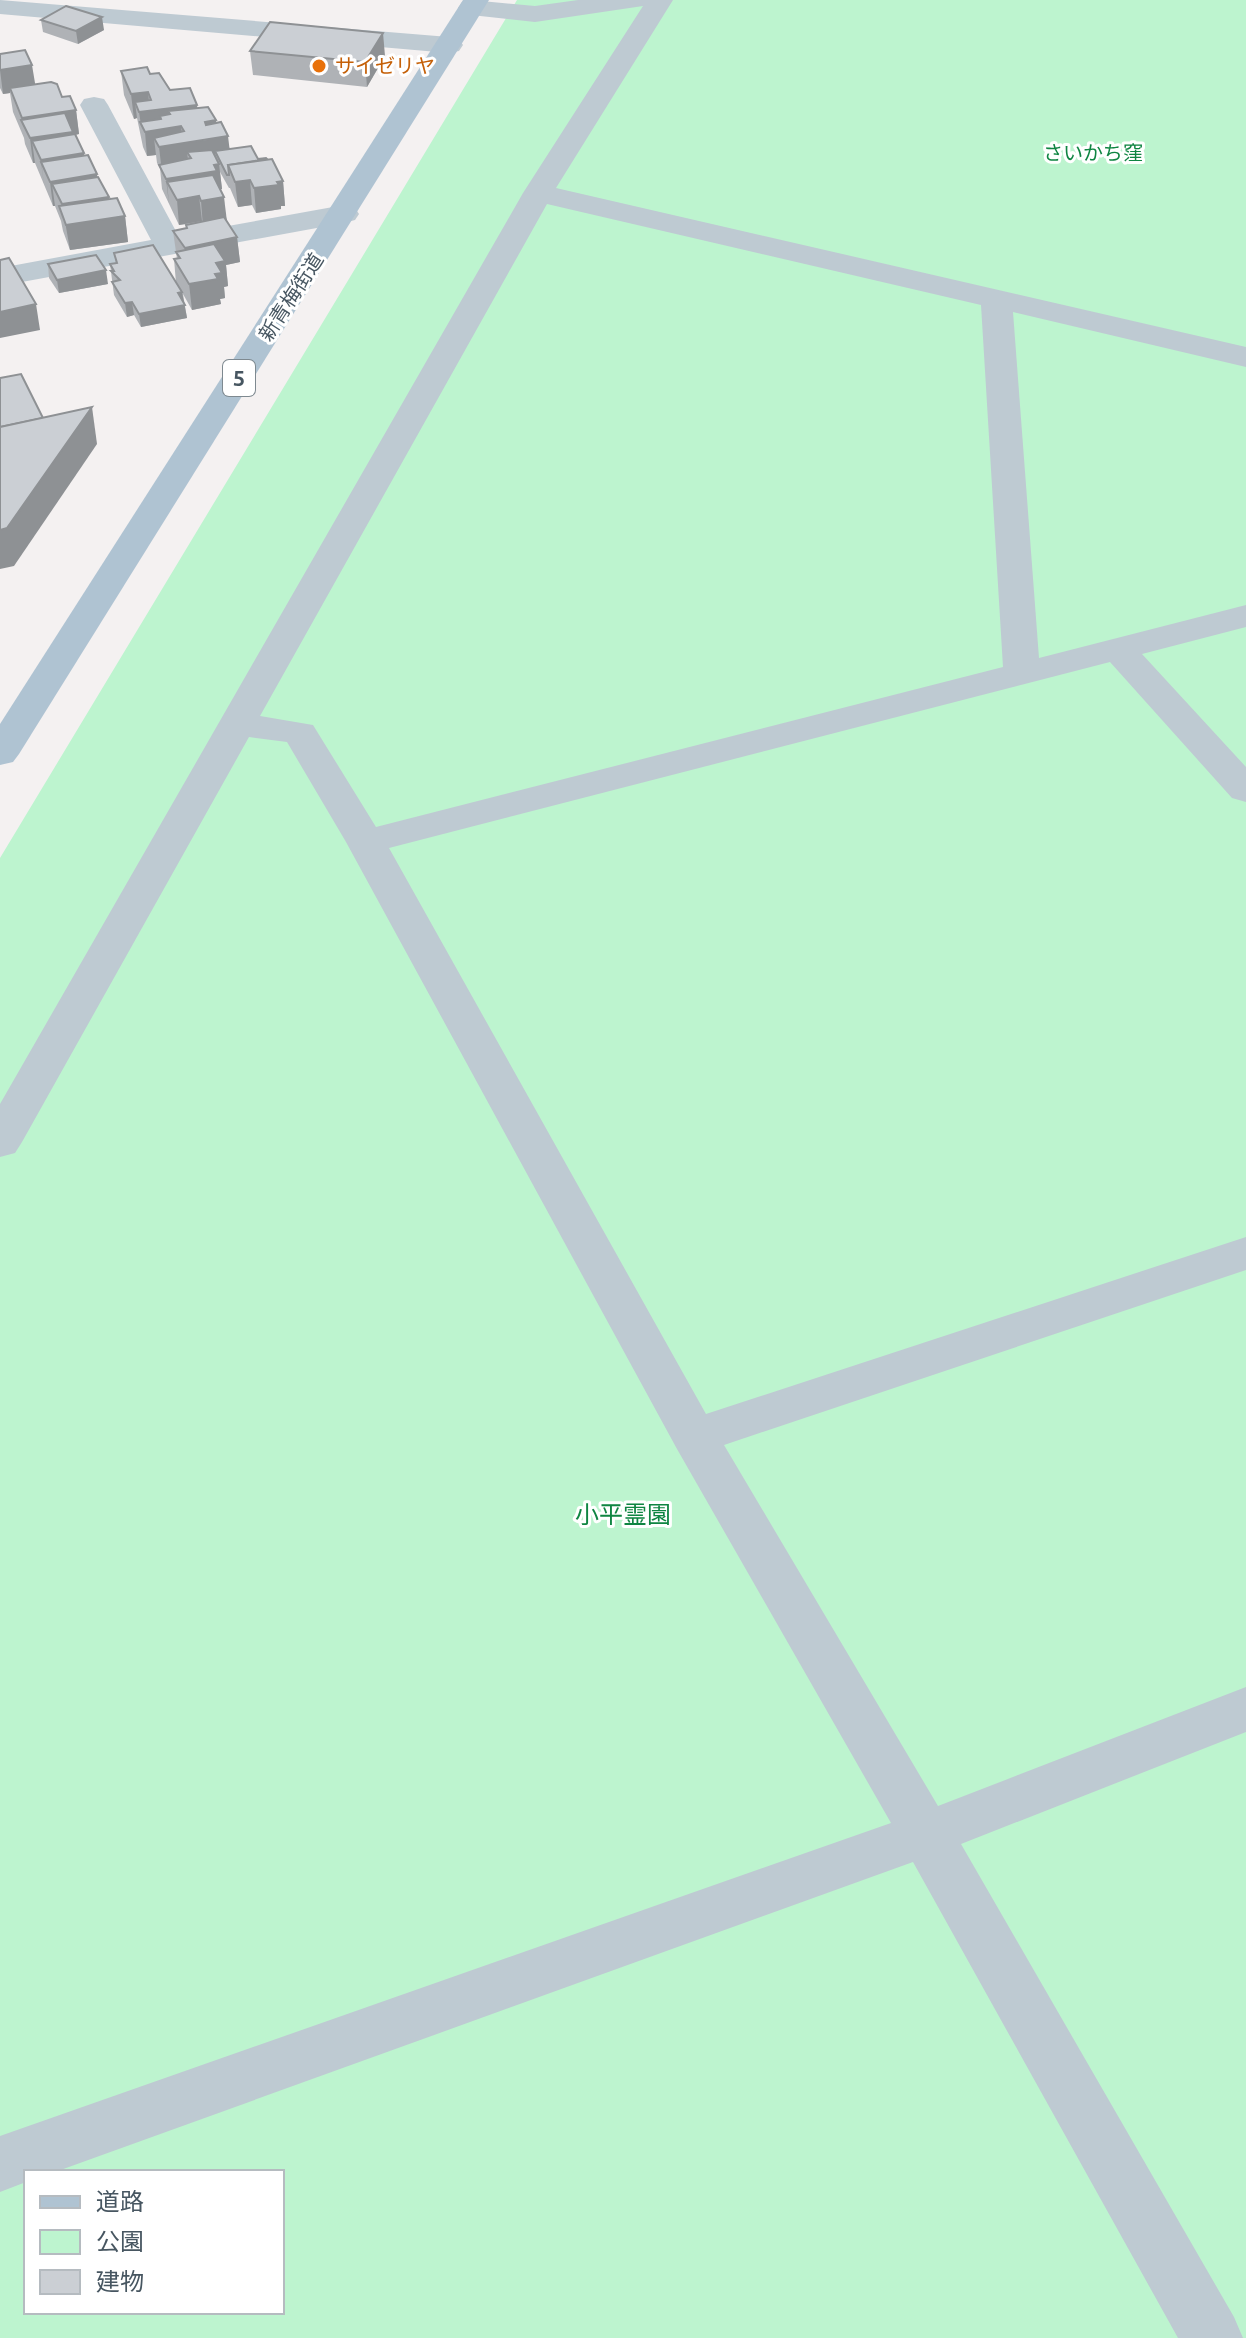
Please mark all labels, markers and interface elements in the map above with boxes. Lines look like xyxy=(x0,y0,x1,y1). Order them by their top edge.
place label: サイゼリヤ xyxy=(335,54,435,77)
marker: サイゼリヤ xyxy=(310,57,328,75)
park label: さいかち窪 xyxy=(1043,141,1143,164)
street label: 新青梅街道 xyxy=(254,249,327,345)
road number: 5 xyxy=(223,360,255,396)
park label: 小平霊園 xyxy=(575,1501,671,1528)
legend xyxy=(24,2170,284,2314)
text: 道路 xyxy=(96,2188,144,2215)
text: 公園 xyxy=(96,2228,144,2255)
text: 建物 xyxy=(96,2268,144,2295)

